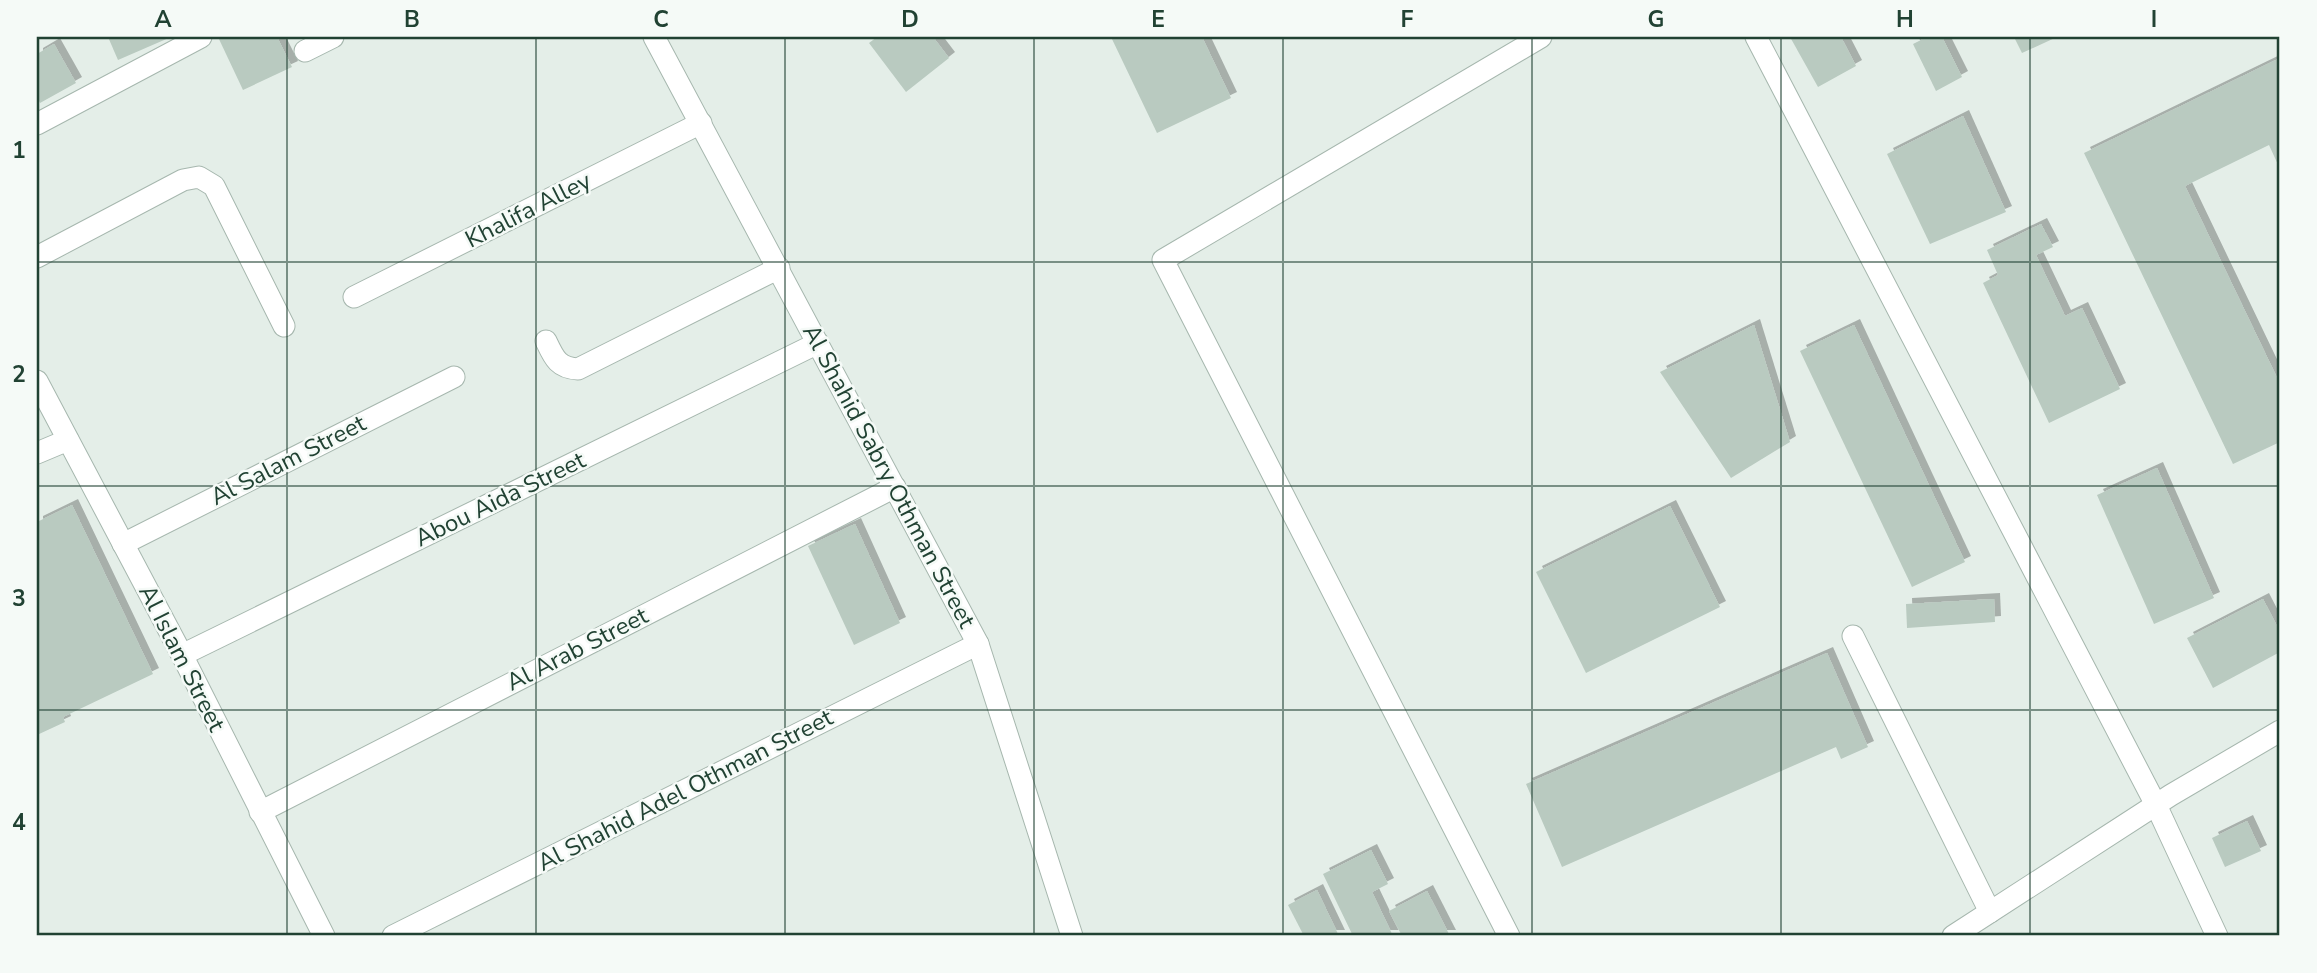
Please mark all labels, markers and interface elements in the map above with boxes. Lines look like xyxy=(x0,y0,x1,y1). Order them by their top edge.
text: A xyxy=(154,4,172,35)
text: B xyxy=(404,4,420,35)
text: C xyxy=(653,4,669,35)
text: D xyxy=(901,4,919,35)
text: E xyxy=(1151,4,1165,35)
text: F xyxy=(1401,4,1414,35)
text: G xyxy=(1648,4,1664,35)
text: H xyxy=(1896,4,1914,35)
text: I xyxy=(2151,4,2157,35)
text: 1 xyxy=(12,135,26,166)
street label: Khalifa Alley xyxy=(460,164,597,255)
street label: Al Shahid Sabry Othman Street xyxy=(795,319,983,634)
text: 2 xyxy=(12,359,26,390)
street label: Al Salam Street xyxy=(205,407,372,513)
street label: Abou Aida Street xyxy=(409,444,591,554)
street label: Al Islam Street xyxy=(131,579,233,737)
text: 3 xyxy=(12,583,26,614)
street label: Al Arab Street xyxy=(501,599,654,698)
street label: Al Shahid Adel Othman Street xyxy=(532,701,839,879)
text: 4 xyxy=(12,807,26,838)

